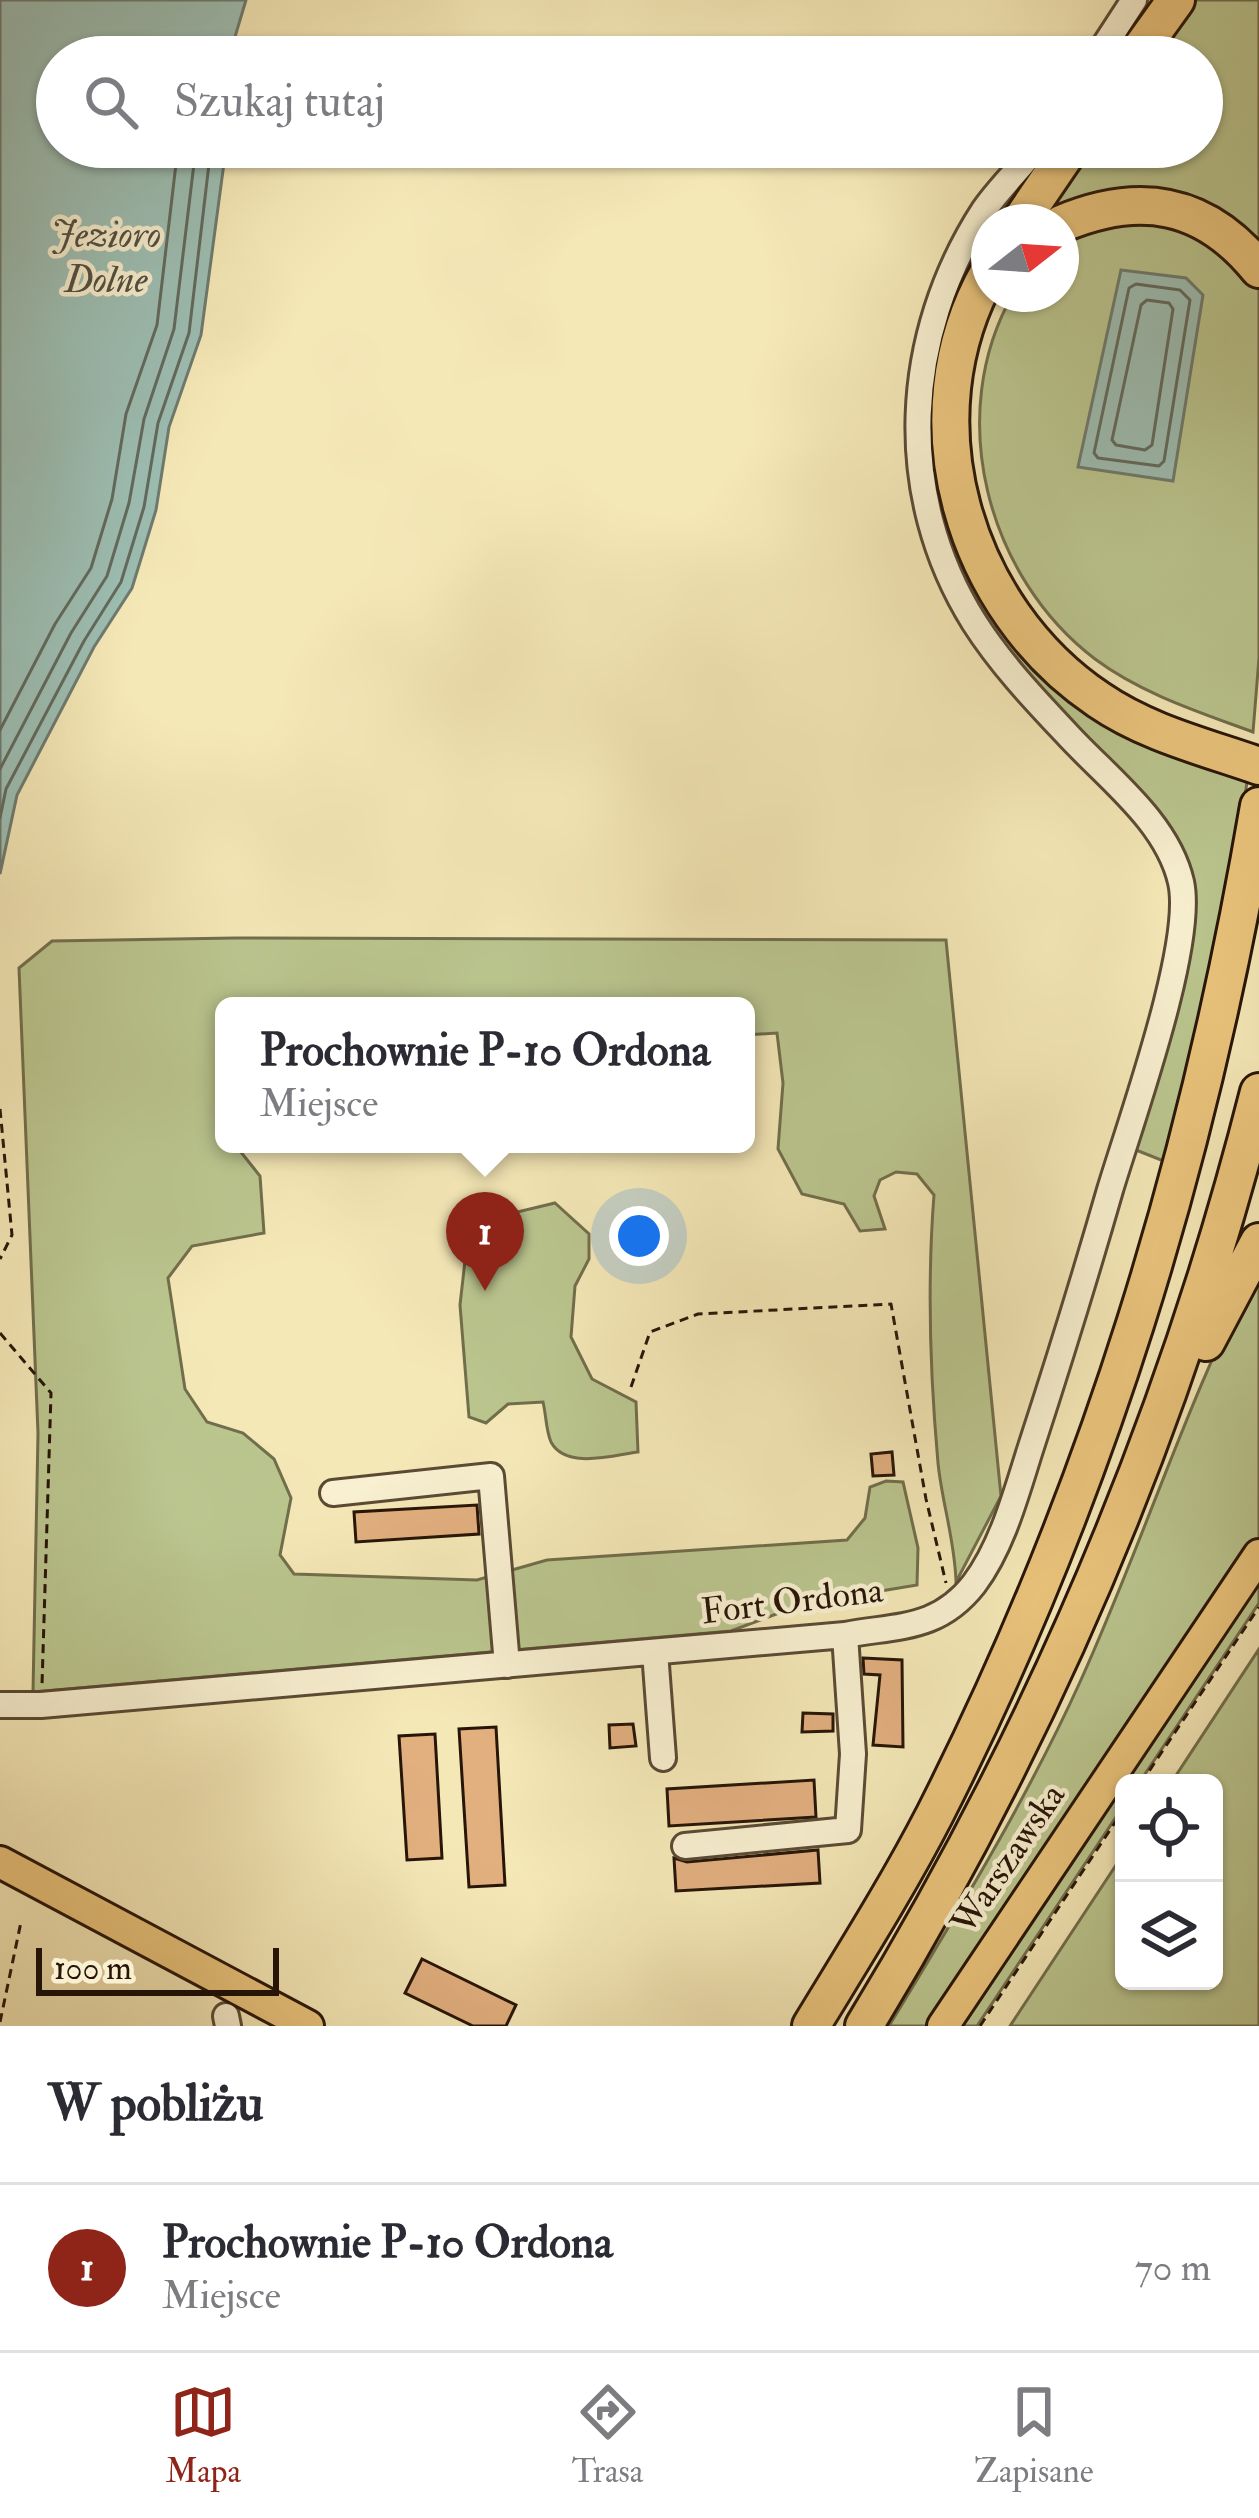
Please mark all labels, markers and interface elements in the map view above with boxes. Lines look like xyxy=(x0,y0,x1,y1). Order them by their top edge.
search box xyxy=(36,36,1223,168)
icon: search xyxy=(78,69,144,135)
text: Szukaj tutaj xyxy=(174,74,385,130)
north arrow xyxy=(971,204,1079,312)
water label: Jezioro Dolne xyxy=(51,210,161,304)
popup xyxy=(215,997,755,1153)
text: Prochownie P-10 Ordona xyxy=(260,1023,710,1079)
text: Miejsce xyxy=(260,1079,378,1128)
pin: 1 xyxy=(446,1192,524,1291)
your location xyxy=(609,1206,669,1266)
street label: Fort Ordona xyxy=(699,1567,887,1634)
street label: Warszawska xyxy=(941,1774,1075,1944)
map controls xyxy=(1115,1774,1223,1990)
button: locate xyxy=(1115,1774,1223,1882)
button: layers xyxy=(1115,1882,1223,1990)
scale bar xyxy=(36,1942,279,1995)
text: 100 m xyxy=(54,1948,132,1989)
text: W pobliżu xyxy=(48,2072,263,2136)
text: Prochownie P-10 Ordona xyxy=(162,2215,613,2271)
text: 1 xyxy=(80,2243,94,2292)
text: 70 m xyxy=(1135,2243,1211,2292)
text: Miejsce xyxy=(162,2271,281,2320)
tab: Mapa xyxy=(165,2379,241,2492)
tab: Trasa xyxy=(572,2379,643,2492)
tab: Zapisane xyxy=(974,2379,1094,2492)

